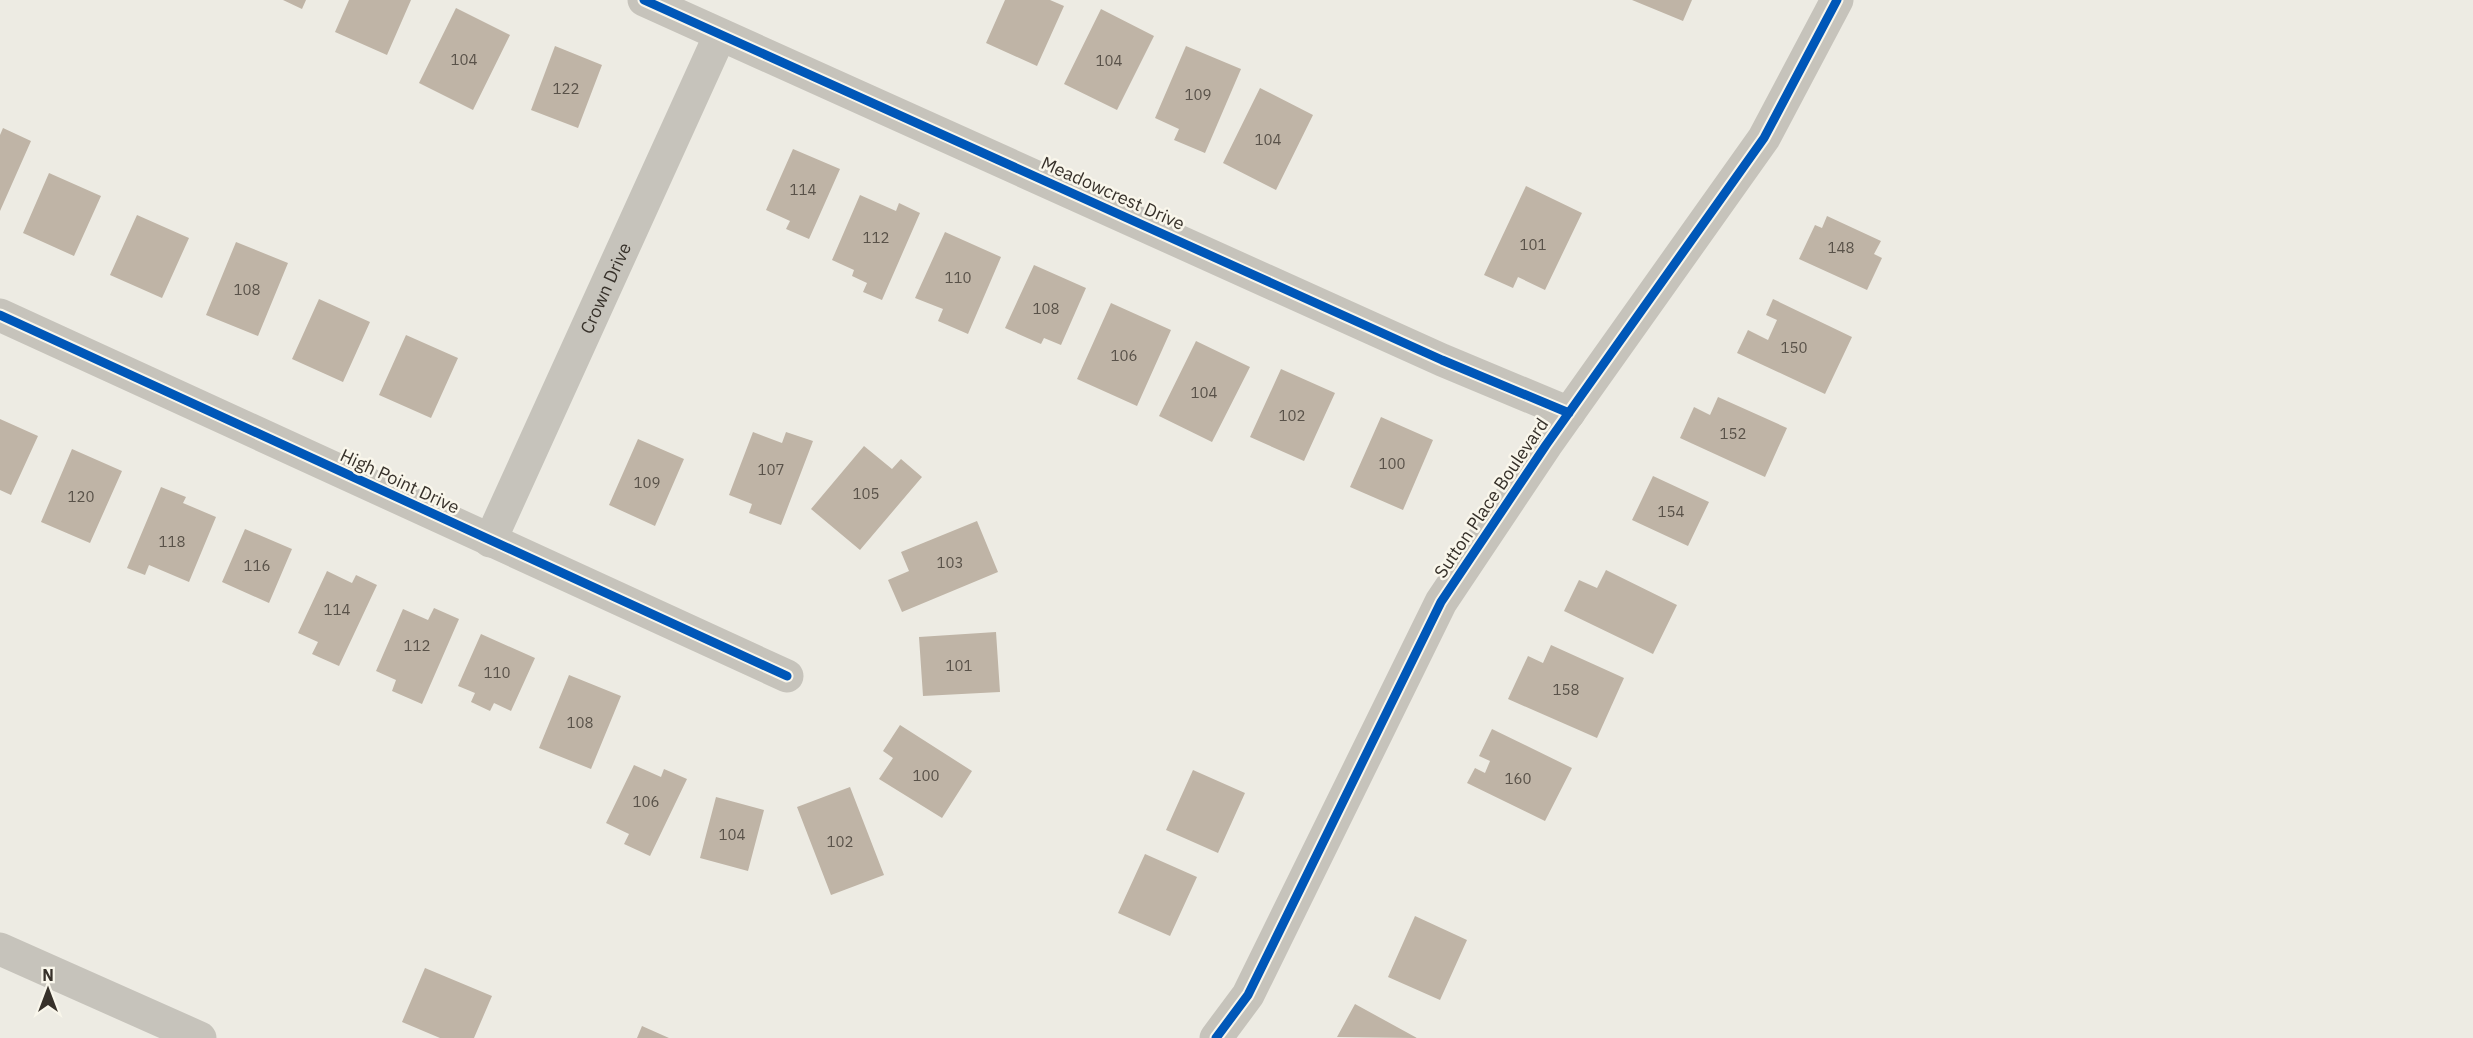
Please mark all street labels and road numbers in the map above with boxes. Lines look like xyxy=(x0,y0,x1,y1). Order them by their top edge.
street label: Meadowcrest Drive xyxy=(1038,151,1188,235)
street label: Crown Drive xyxy=(574,239,636,337)
street label: Sutton Place Boulevard xyxy=(1429,414,1553,582)
street label: High Point Drive xyxy=(337,443,463,519)

